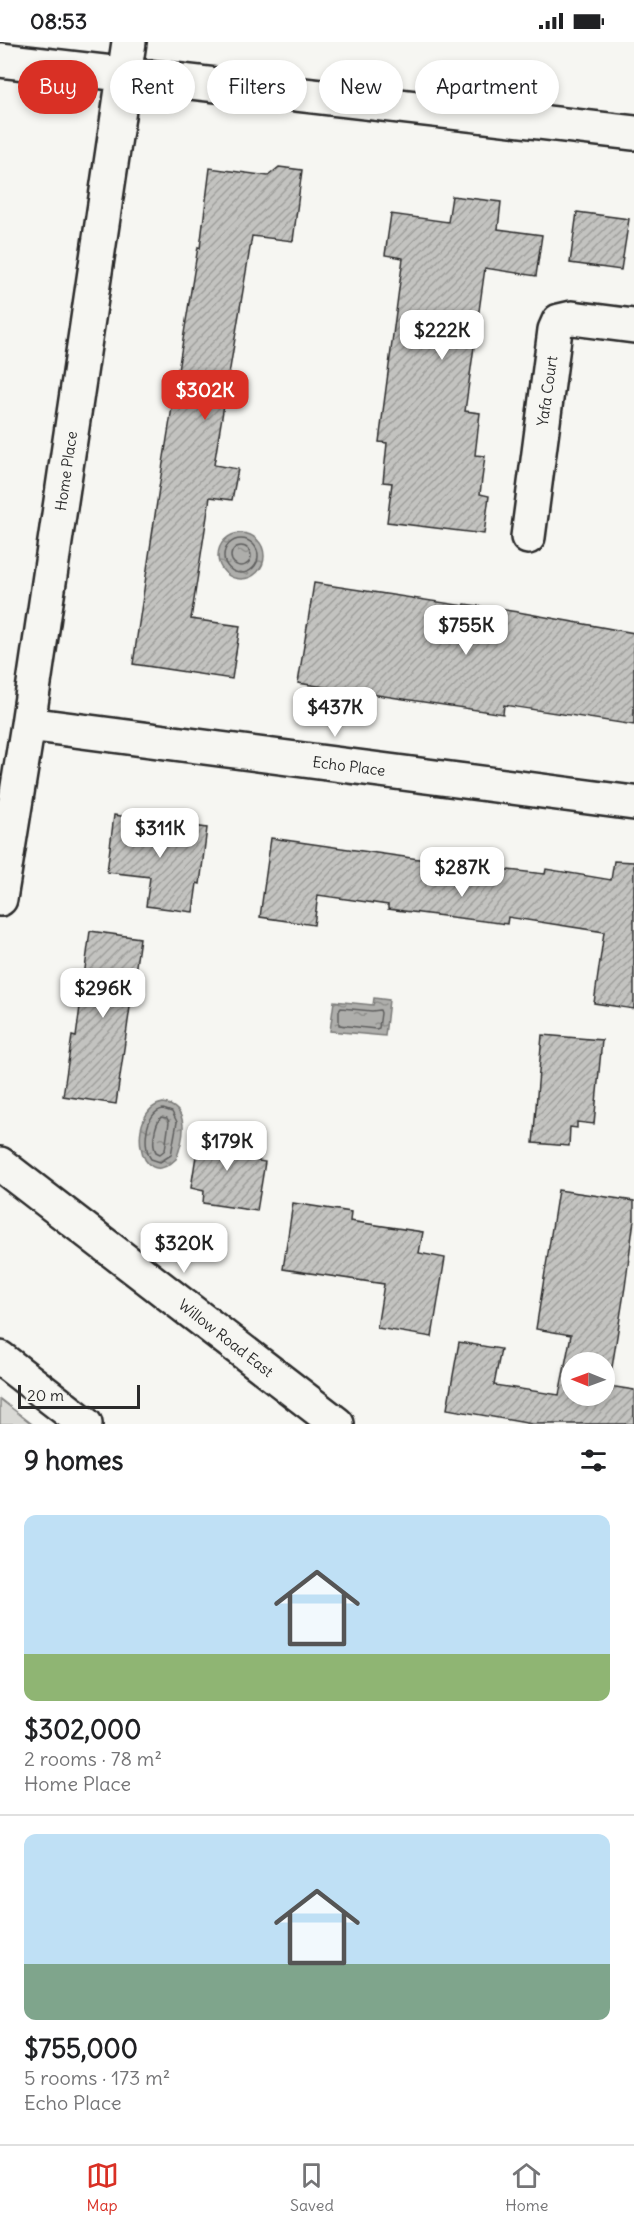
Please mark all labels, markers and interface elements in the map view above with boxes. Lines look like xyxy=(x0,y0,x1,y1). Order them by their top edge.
text: 08:53 xyxy=(30,7,87,35)
chip: Buy xyxy=(18,60,98,114)
chip: Rent xyxy=(110,60,195,114)
chip: Filters xyxy=(207,60,307,114)
chip: New xyxy=(319,60,403,114)
chip: Apartment xyxy=(415,60,559,114)
pin: $222K xyxy=(400,310,484,361)
text: $222K xyxy=(414,317,470,342)
street label: Yafa Court xyxy=(533,355,561,427)
pin: $302K xyxy=(163,370,247,421)
text: $302K xyxy=(176,377,234,402)
street label: Home Place xyxy=(51,430,81,512)
pin: $755K xyxy=(424,605,508,656)
text: $755K xyxy=(438,612,494,637)
pin: $437K xyxy=(293,687,377,738)
text: $437K xyxy=(307,694,363,719)
street label: Echo Place xyxy=(312,752,386,780)
pin: $311K xyxy=(118,808,202,859)
text: $311K xyxy=(135,815,185,840)
pin: $287K xyxy=(420,847,504,898)
text: $287K xyxy=(434,854,490,879)
pin: $296K xyxy=(61,968,145,1019)
text: $296K xyxy=(74,975,132,1000)
pin: $179K xyxy=(185,1121,269,1172)
text: $179K xyxy=(201,1128,253,1153)
pin: $320K xyxy=(142,1223,226,1274)
text: $320K xyxy=(155,1230,213,1255)
street label: Willow Road East xyxy=(175,1295,277,1381)
north arrow xyxy=(561,1352,615,1406)
map controls xyxy=(561,1352,615,1406)
scale bar xyxy=(18,1382,140,1410)
text: 20 m xyxy=(27,1385,64,1405)
text: 9 homes xyxy=(24,1444,123,1477)
icon: filters xyxy=(577,1444,610,1477)
icon: home xyxy=(263,1554,371,1662)
text: $302,000 xyxy=(24,1713,141,1746)
text: 2 rooms · 78 m² xyxy=(24,1746,162,1771)
text: Home Place xyxy=(24,1771,131,1796)
icon: home xyxy=(263,1873,371,1981)
text: $755,000 xyxy=(24,2032,138,2065)
text: 5 rooms · 173 m² xyxy=(24,2065,170,2090)
text: Echo Place xyxy=(24,2090,122,2115)
tab: Map xyxy=(86,2159,119,2215)
tab: Saved xyxy=(290,2159,334,2215)
tab: Home xyxy=(505,2159,548,2215)

